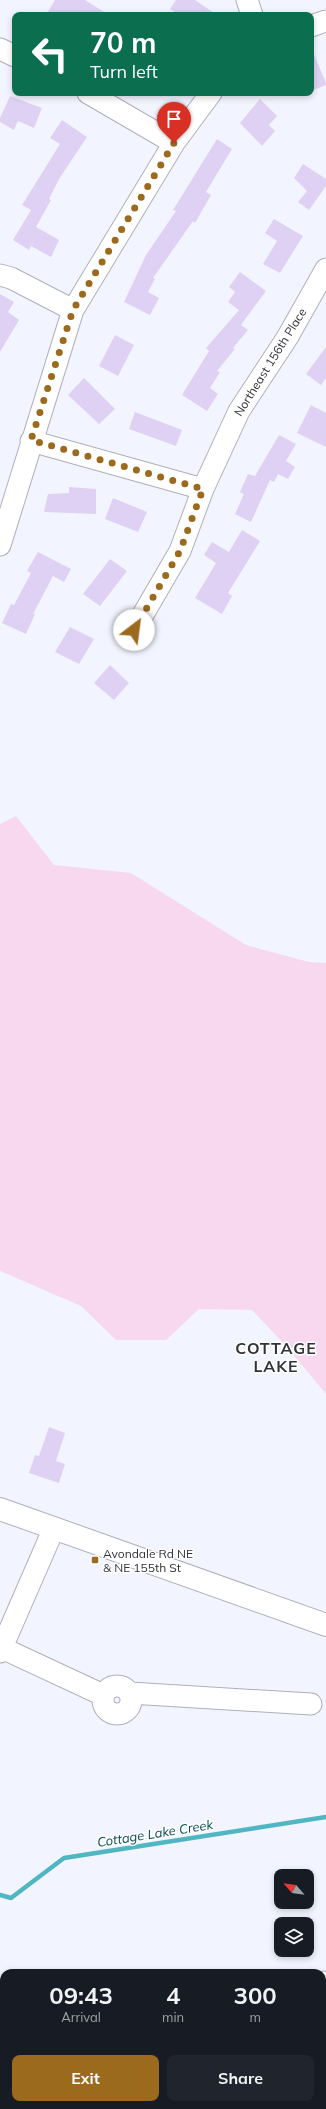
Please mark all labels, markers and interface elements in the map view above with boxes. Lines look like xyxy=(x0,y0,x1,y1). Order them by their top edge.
text: 70 m xyxy=(90,25,156,60)
icon: left xyxy=(24,28,76,80)
text: Turn left xyxy=(90,60,158,83)
pin xyxy=(157,102,191,143)
icon: arrive xyxy=(163,108,185,130)
street label: Northeast 156th Place xyxy=(231,305,309,419)
position arrow xyxy=(113,609,155,651)
district label: COTTAGE LAKE xyxy=(235,1338,317,1376)
place label: Avondale Rd NE & NE 155th St xyxy=(103,1546,193,1575)
marker: Avondale Rd NE & NE 155th St xyxy=(90,1555,100,1565)
water label: Cottage Lake Creek xyxy=(96,1816,214,1850)
north arrow xyxy=(274,1869,314,1909)
map controls xyxy=(274,1869,314,1957)
button: layers xyxy=(274,1917,314,1957)
text: 09:43 xyxy=(49,1980,113,2010)
text: 4 xyxy=(166,1980,180,2010)
text: 300 xyxy=(234,1980,277,2010)
text: Arrival xyxy=(61,2009,101,2025)
text: min xyxy=(162,2009,184,2025)
text: m xyxy=(249,2009,261,2025)
button: Exit xyxy=(12,2055,159,2101)
button: Share xyxy=(167,2055,314,2101)

